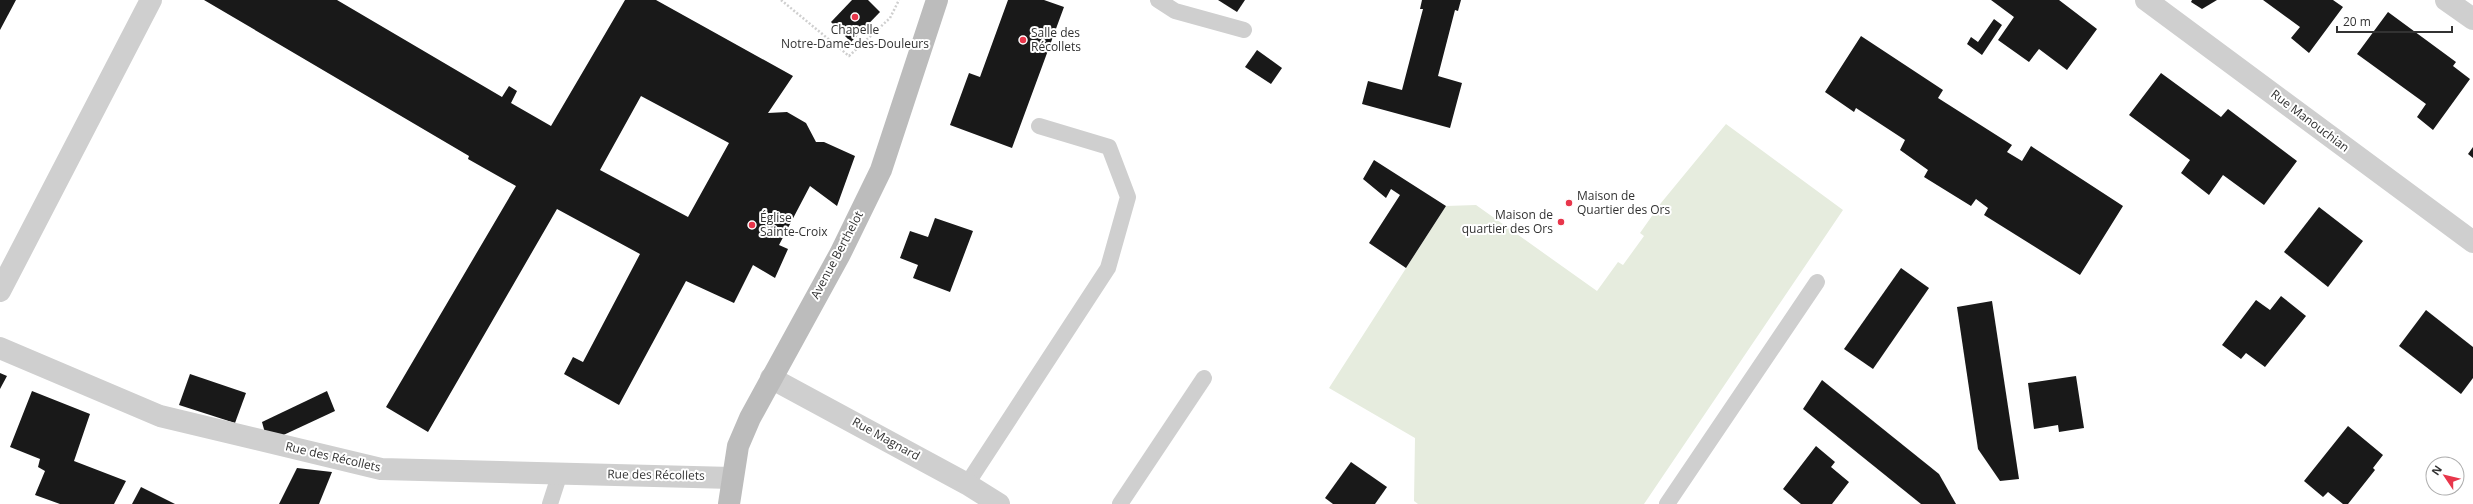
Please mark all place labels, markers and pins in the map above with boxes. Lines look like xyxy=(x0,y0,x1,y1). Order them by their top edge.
marker: Chapelle Notre-Dame-des-Douleurs xyxy=(850,12,860,22)
place label: Chapelle Notre-Dame-des-Douleurs xyxy=(781,21,929,52)
place label: Salle des Récollets xyxy=(1031,24,1081,55)
marker: Salle des Récollets xyxy=(1018,35,1028,45)
place label: Maison de Quartier des Ors xyxy=(1577,187,1670,218)
marker: Maison de Quartier des Ors xyxy=(1564,198,1574,208)
place label: Maison de quartier des Ors xyxy=(1462,206,1553,237)
place label: Église Sainte-Croix xyxy=(760,209,828,240)
marker: Maison de quartier des Ors xyxy=(1556,217,1566,227)
marker: Église Sainte-Croix xyxy=(747,220,757,230)

